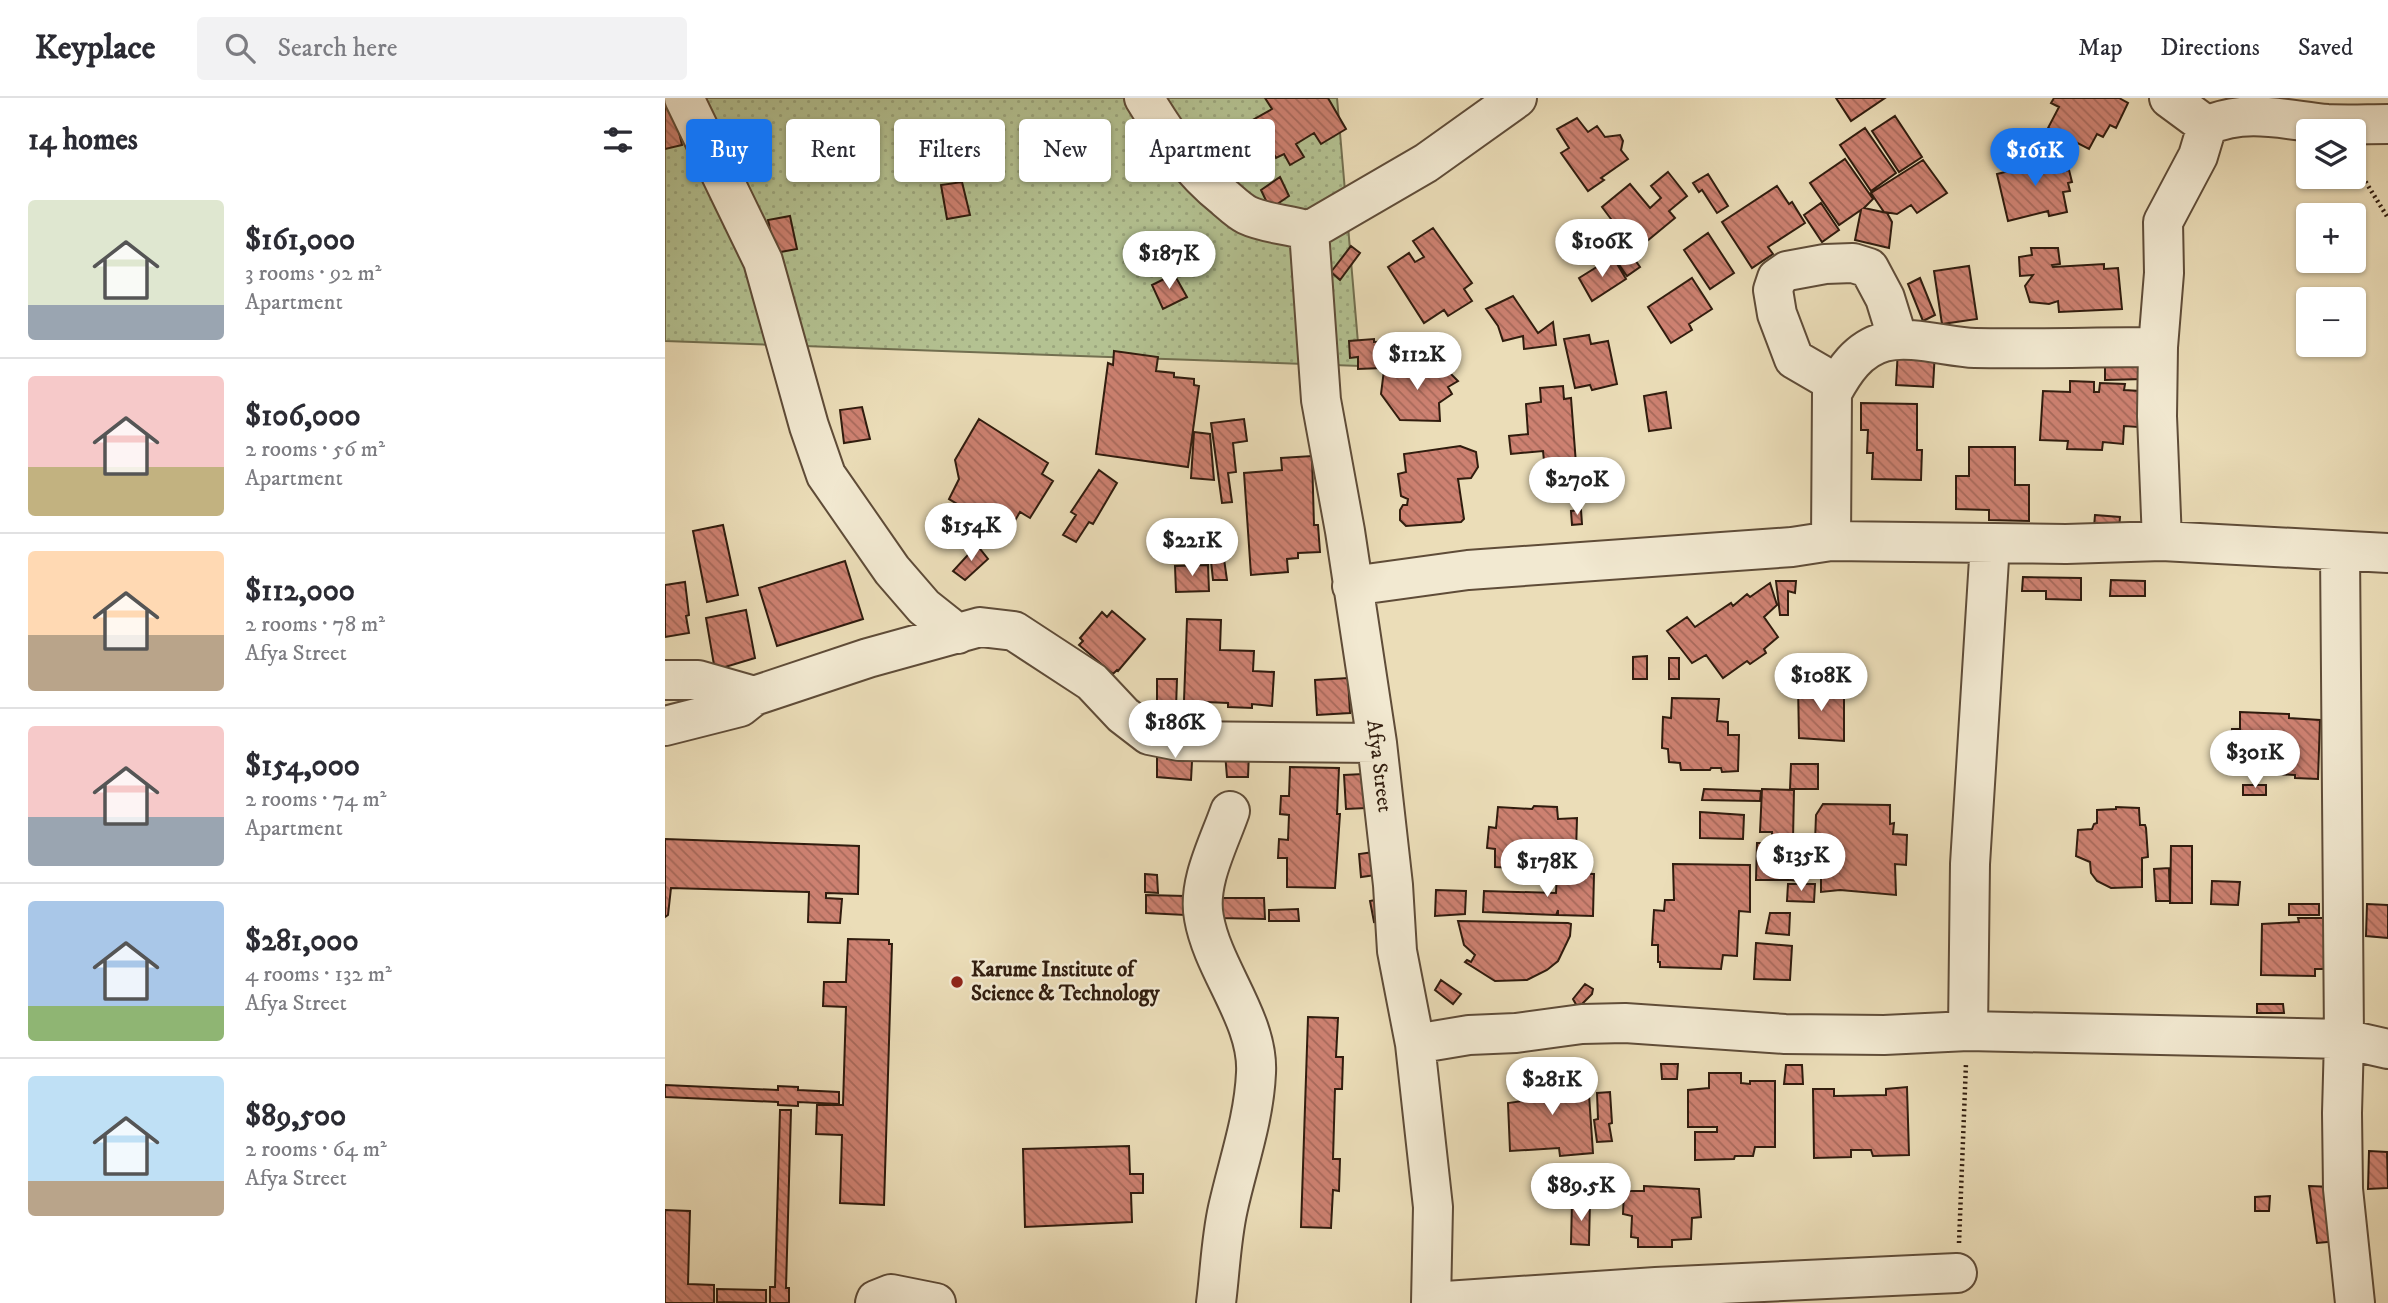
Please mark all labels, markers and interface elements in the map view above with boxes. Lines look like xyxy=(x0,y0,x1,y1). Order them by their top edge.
search box xyxy=(197,17,687,80)
text: Keyplace xyxy=(35,28,155,69)
icon: search xyxy=(221,29,259,67)
text: Search here xyxy=(277,32,398,65)
text: Map xyxy=(2078,33,2123,63)
text: Directions xyxy=(2161,33,2260,63)
text: Saved xyxy=(2298,33,2353,63)
chip: Buy xyxy=(686,119,772,182)
chip: Rent xyxy=(786,119,880,182)
chip: Filters xyxy=(894,119,1005,182)
chip: New xyxy=(1019,119,1111,182)
chip: Apartment xyxy=(1125,119,1275,182)
map controls xyxy=(2296,119,2366,357)
button: layers xyxy=(2296,119,2366,189)
icon: filters xyxy=(599,121,637,159)
text: 14 homes xyxy=(28,122,138,159)
pin: $161K xyxy=(1986,129,2084,188)
text: $161K xyxy=(2006,136,2064,165)
button: + xyxy=(2296,203,2366,273)
pin: $106K xyxy=(1553,220,1651,279)
text: $161,000 xyxy=(245,222,355,259)
text: $106K xyxy=(1571,227,1633,256)
icon: home xyxy=(84,228,168,312)
pin: $187K xyxy=(1120,232,1218,291)
text: $187K xyxy=(1139,239,1199,268)
text: 3 rooms · 92 m² xyxy=(245,259,382,288)
button: − xyxy=(2296,287,2366,357)
text: Apartment xyxy=(245,288,343,317)
pin: $112K xyxy=(1368,332,1466,392)
text: $112K xyxy=(1389,340,1445,369)
text: $106,000 xyxy=(245,398,361,435)
icon: home xyxy=(84,404,168,488)
text: 2 rooms · 56 m² xyxy=(245,435,385,464)
pin: $270K xyxy=(1528,458,1626,517)
text: Apartment xyxy=(245,464,343,493)
text: $270K xyxy=(1545,465,1609,494)
pin: $154K xyxy=(922,504,1020,563)
text: $154K xyxy=(941,511,1001,540)
pin: $221K xyxy=(1143,518,1241,578)
text: $221K xyxy=(1162,526,1222,555)
text: $112,000 xyxy=(245,573,355,610)
icon: home xyxy=(84,579,168,663)
text: 2 rooms · 78 m² xyxy=(245,610,385,639)
text: Afya Street xyxy=(245,639,347,668)
pin: $108K xyxy=(1772,654,1870,713)
text: $108K xyxy=(1791,661,1851,690)
pin: $186K xyxy=(1126,700,1224,760)
text: $186K xyxy=(1145,708,1205,737)
street label: Afya Street xyxy=(1360,718,1398,814)
pin: $301K xyxy=(2206,730,2304,790)
text: $301K xyxy=(2226,738,2284,767)
text: $154,000 xyxy=(245,748,360,785)
icon: home xyxy=(84,754,168,838)
text: 2 rooms · 74 m² xyxy=(245,785,386,814)
text: Apartment xyxy=(245,814,343,843)
pin: $135K xyxy=(1752,834,1850,893)
pin: $178K xyxy=(1498,840,1596,899)
text: $135K xyxy=(1772,841,1830,870)
text: $178K xyxy=(1517,847,1577,876)
text: $281,000 xyxy=(245,923,359,960)
icon: home xyxy=(84,929,168,1013)
place label: Karume Institute of Science & Technology xyxy=(971,957,1160,1007)
text: 4 rooms · 132 m² xyxy=(245,960,392,989)
marker: Karume Institute of Science & Technology xyxy=(949,974,965,990)
text: Afya Street xyxy=(245,989,347,1018)
pin: $281K xyxy=(1503,1058,1601,1117)
text: $281K xyxy=(1522,1065,1582,1094)
text: $89,500 xyxy=(245,1098,346,1135)
icon: home xyxy=(84,1104,168,1188)
text: 2 rooms · 64 m² xyxy=(245,1135,387,1164)
text: Afya Street xyxy=(245,1164,347,1193)
pin: $89.5K xyxy=(1524,1164,1638,1223)
text: $89.5K xyxy=(1547,1171,1615,1200)

